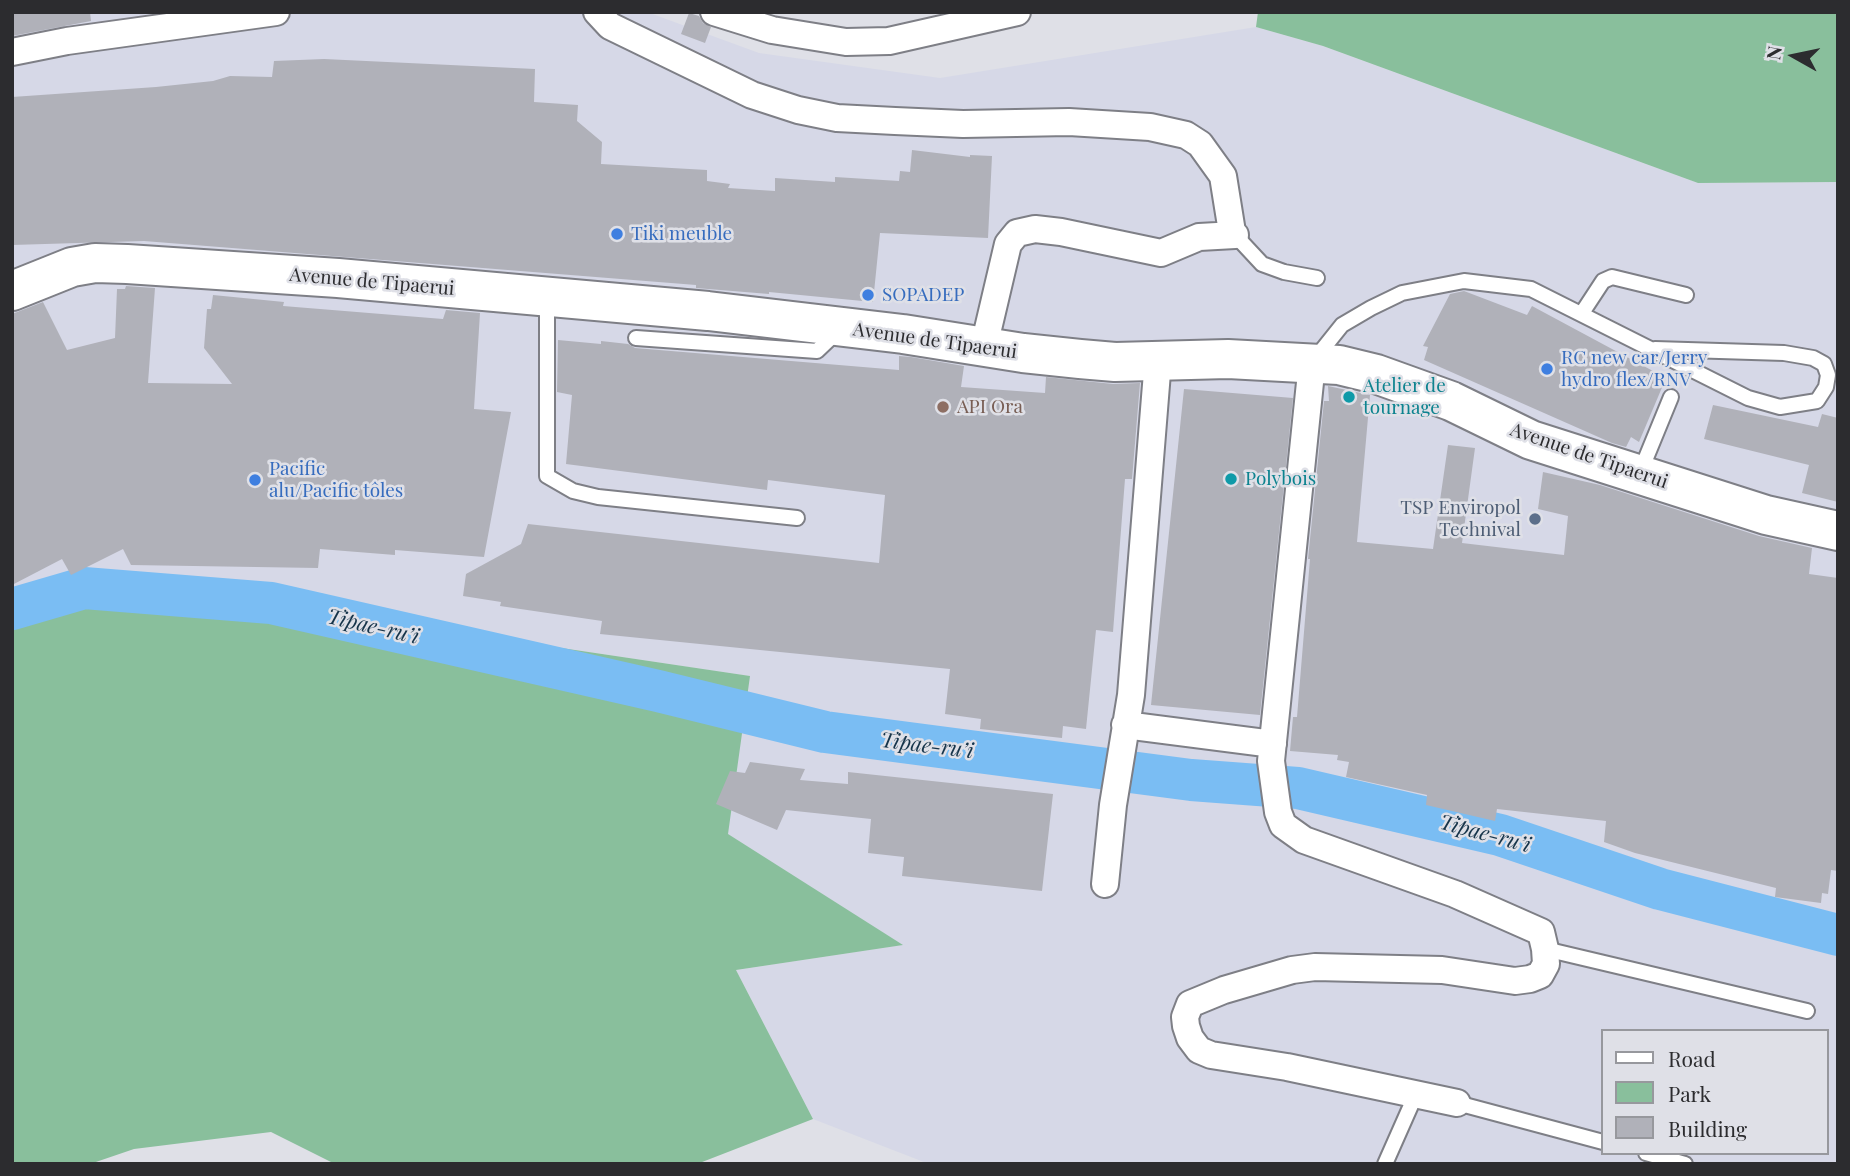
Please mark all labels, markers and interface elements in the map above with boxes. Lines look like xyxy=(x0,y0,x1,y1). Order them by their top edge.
north arrow xyxy=(1759,21,1829,91)
text: N xyxy=(1759,44,1787,62)
place label: Tiki meuble xyxy=(631,223,732,245)
marker: Tiki meuble xyxy=(609,226,625,242)
street label: Avenue de Tipaerui xyxy=(289,263,455,301)
place label: SOPADEP xyxy=(882,284,964,306)
marker: SOPADEP xyxy=(860,287,876,303)
street label: Avenue de Tipaerui xyxy=(852,318,1018,364)
place label: RC new car/Jerry hydro flex/RNV xyxy=(1561,347,1707,391)
marker: RC new car/Jerry hydro flex/RNV xyxy=(1539,361,1555,377)
place label: Atelier de tournage xyxy=(1363,375,1446,419)
marker: Atelier de tournage xyxy=(1341,389,1357,405)
place label: API Ora xyxy=(957,396,1023,418)
marker: API Ora xyxy=(935,399,951,415)
street label: Avenue de Tipaerui xyxy=(1507,418,1671,494)
place label: Pacific alu/Pacific tôles xyxy=(269,458,403,502)
place label: Polybois xyxy=(1245,468,1316,490)
marker: Polybois xyxy=(1223,471,1239,487)
marker: Pacific alu/Pacific tôles xyxy=(247,472,263,488)
place label: TSP Enviropol Technival xyxy=(1400,497,1521,541)
marker: TSP Enviropol Technival xyxy=(1527,511,1543,527)
water label: Tipae-ru’i xyxy=(325,604,421,650)
water label: Tipae-ru’i xyxy=(879,728,975,764)
water label: Tipae-ru’i xyxy=(1437,810,1533,858)
legend xyxy=(1602,1029,1829,1155)
text: Road xyxy=(1668,1044,1716,1072)
text: Park xyxy=(1668,1079,1711,1107)
text: Building xyxy=(1668,1114,1747,1142)

